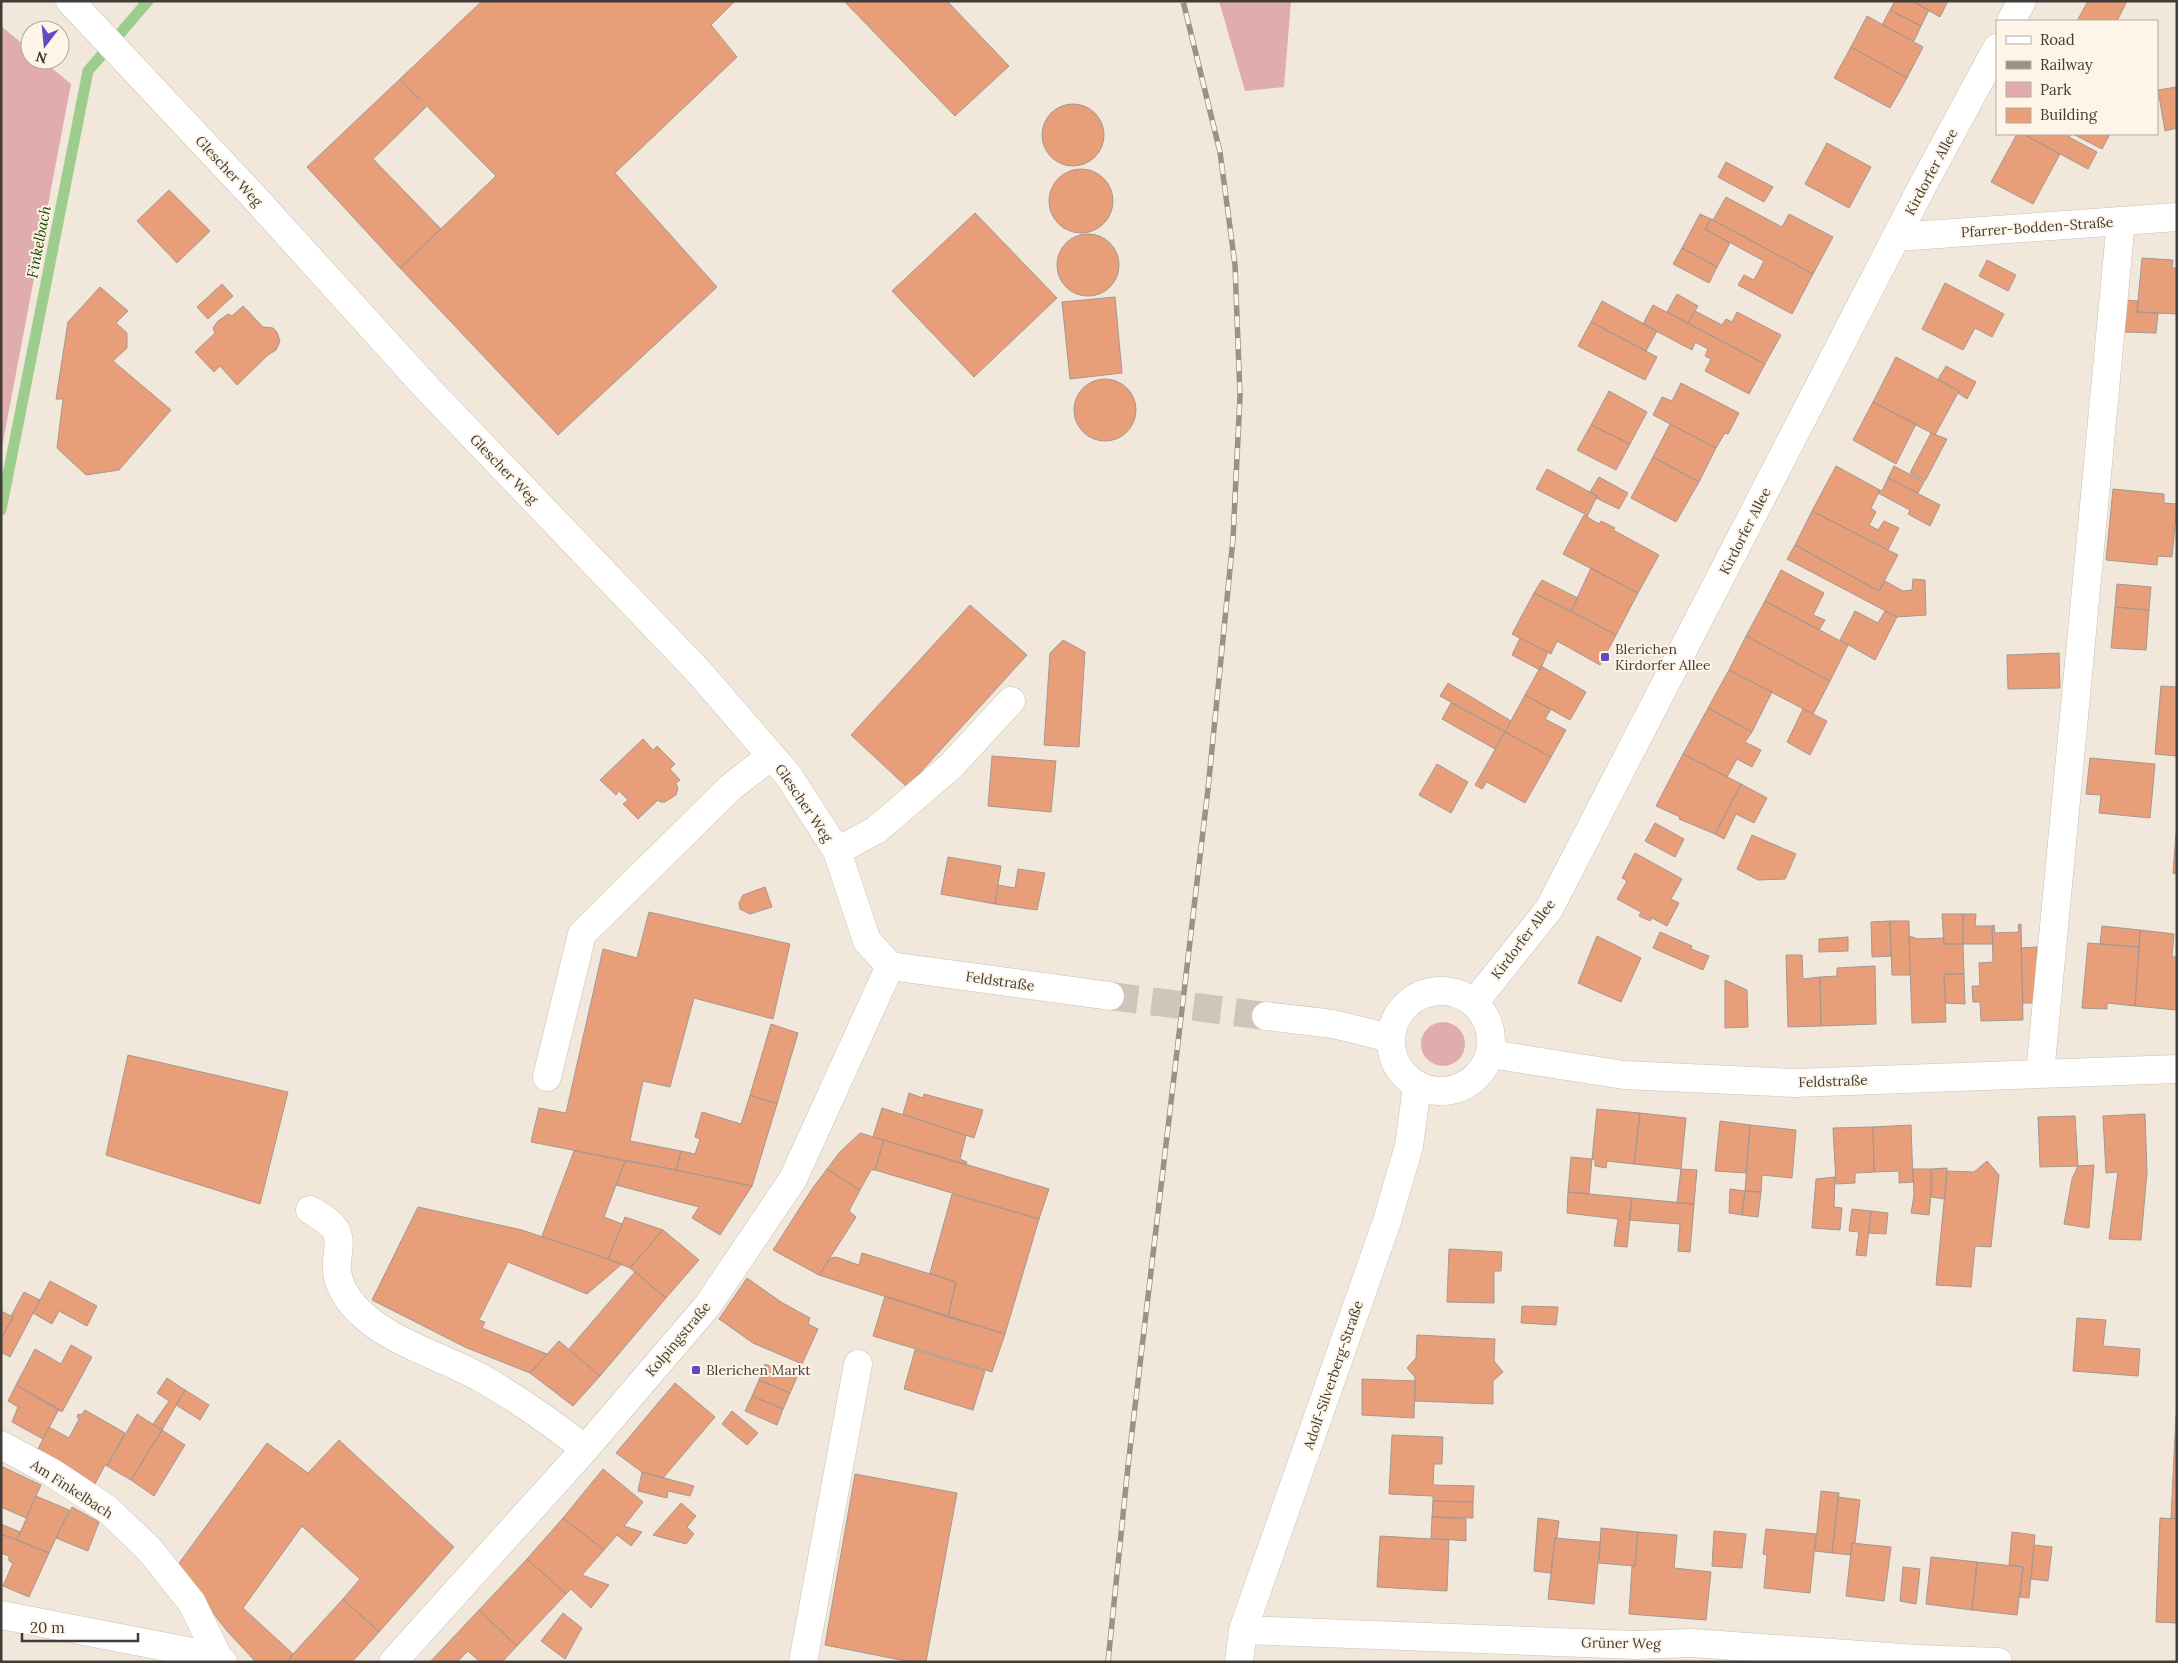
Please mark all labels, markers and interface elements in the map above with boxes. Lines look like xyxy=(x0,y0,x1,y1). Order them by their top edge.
north arrow xyxy=(20,20,70,70)
legend xyxy=(1996,20,2158,135)
text: Road xyxy=(2040,30,2075,49)
text: N xyxy=(34,47,49,68)
text: Railway xyxy=(2040,55,2093,74)
text: Park xyxy=(2040,80,2071,99)
text: Building xyxy=(2040,105,2098,124)
street label: Kirdorfer Allee xyxy=(1901,125,1962,218)
street label: Glescher Weg xyxy=(192,132,267,210)
water label: Finkelbach xyxy=(22,204,55,280)
street label: Pfarrer-Bodden-Straße xyxy=(1960,213,2114,241)
street label: Glescher Weg xyxy=(466,430,542,508)
street label: Kirdorfer Allee xyxy=(1715,484,1775,578)
place label: Blerichen Kirdorfer Allee xyxy=(1615,640,1711,674)
marker: Blerichen Kirdorfer Allee xyxy=(1599,651,1611,663)
street label: Glescher Weg xyxy=(771,760,837,846)
street label: Kirdorfer Allee xyxy=(1487,895,1559,983)
street label: Feldstraße xyxy=(964,967,1036,995)
street label: Feldstraße xyxy=(1798,1071,1868,1091)
street label: Kolpingstraße xyxy=(642,1298,715,1380)
street label: Adolf-Silverberg-Straße xyxy=(1299,1298,1367,1453)
place label: Blerichen Markt xyxy=(706,1361,811,1379)
marker: Blerichen Markt xyxy=(690,1364,702,1376)
street label: Am Finkelbach xyxy=(26,1455,117,1522)
scale bar xyxy=(22,1610,139,1642)
text: 20 m xyxy=(30,1618,65,1637)
street label: Grüner Weg xyxy=(1581,1633,1661,1653)

